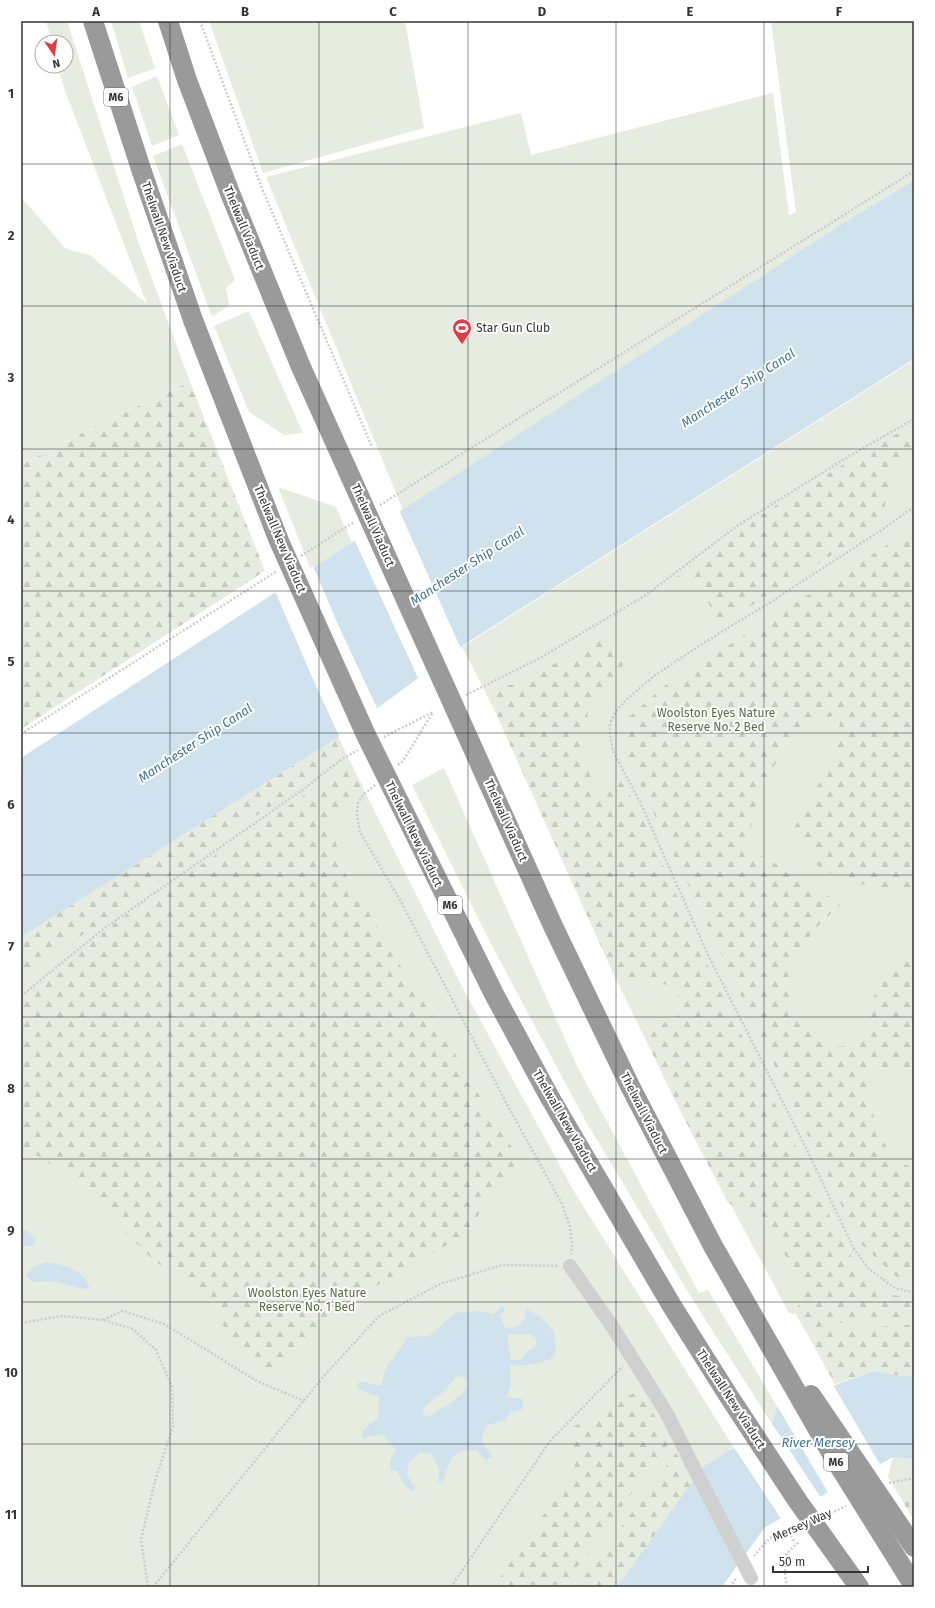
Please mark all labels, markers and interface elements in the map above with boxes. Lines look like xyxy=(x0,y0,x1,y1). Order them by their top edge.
text: A xyxy=(91,4,100,19)
text: B xyxy=(241,4,249,19)
text: C xyxy=(389,4,397,19)
text: D xyxy=(538,4,547,19)
text: E xyxy=(687,4,694,19)
text: F xyxy=(836,4,843,19)
north arrow xyxy=(34,34,74,74)
text: N xyxy=(51,56,61,70)
text: 1 xyxy=(8,86,14,101)
road number: M6 xyxy=(104,88,128,106)
street label: Thelwall New Viaduct xyxy=(139,180,190,295)
street label: Thelwall Viaduct xyxy=(221,184,267,273)
text: 2 xyxy=(8,228,15,243)
sports icon: Star Gun Club xyxy=(451,317,473,345)
place label: Star Gun Club xyxy=(476,321,550,335)
water label: Manchester Ship Canal xyxy=(678,345,798,430)
text: 3 xyxy=(7,370,15,385)
street label: Thelwall Viaduct xyxy=(348,481,398,569)
street label: Thelwall New Viaduct xyxy=(251,483,309,596)
text: 4 xyxy=(7,512,15,527)
water label: Manchester Ship Canal xyxy=(407,523,527,608)
text: 5 xyxy=(8,654,15,669)
water label: Manchester Ship Canal xyxy=(135,700,255,785)
park label: Woolston Eyes Nature Reserve No. 2 Bed xyxy=(657,706,775,734)
street label: Thelwall Viaduct xyxy=(481,776,531,864)
street label: Thelwall New Viaduct xyxy=(382,779,446,890)
text: 6 xyxy=(7,797,15,812)
road number: M6 xyxy=(438,896,462,914)
text: 7 xyxy=(8,939,14,954)
street label: Thelwall New Viaduct xyxy=(530,1067,600,1175)
street label: Thelwall Viaduct xyxy=(618,1070,671,1157)
text: 8 xyxy=(7,1081,15,1096)
text: 9 xyxy=(7,1223,15,1238)
park label: Woolston Eyes Nature Reserve No. 1 Bed xyxy=(248,1286,366,1314)
street label: Thelwall New Viaduct xyxy=(694,1347,769,1452)
text: 10 xyxy=(4,1365,18,1380)
water label: River Mersey xyxy=(781,1435,855,1450)
road number: M6 xyxy=(824,1453,848,1471)
street label: Mersey Way xyxy=(770,1506,834,1544)
text: 11 xyxy=(5,1507,17,1522)
scale bar xyxy=(773,1548,868,1574)
text: 50 m xyxy=(779,1555,805,1569)

